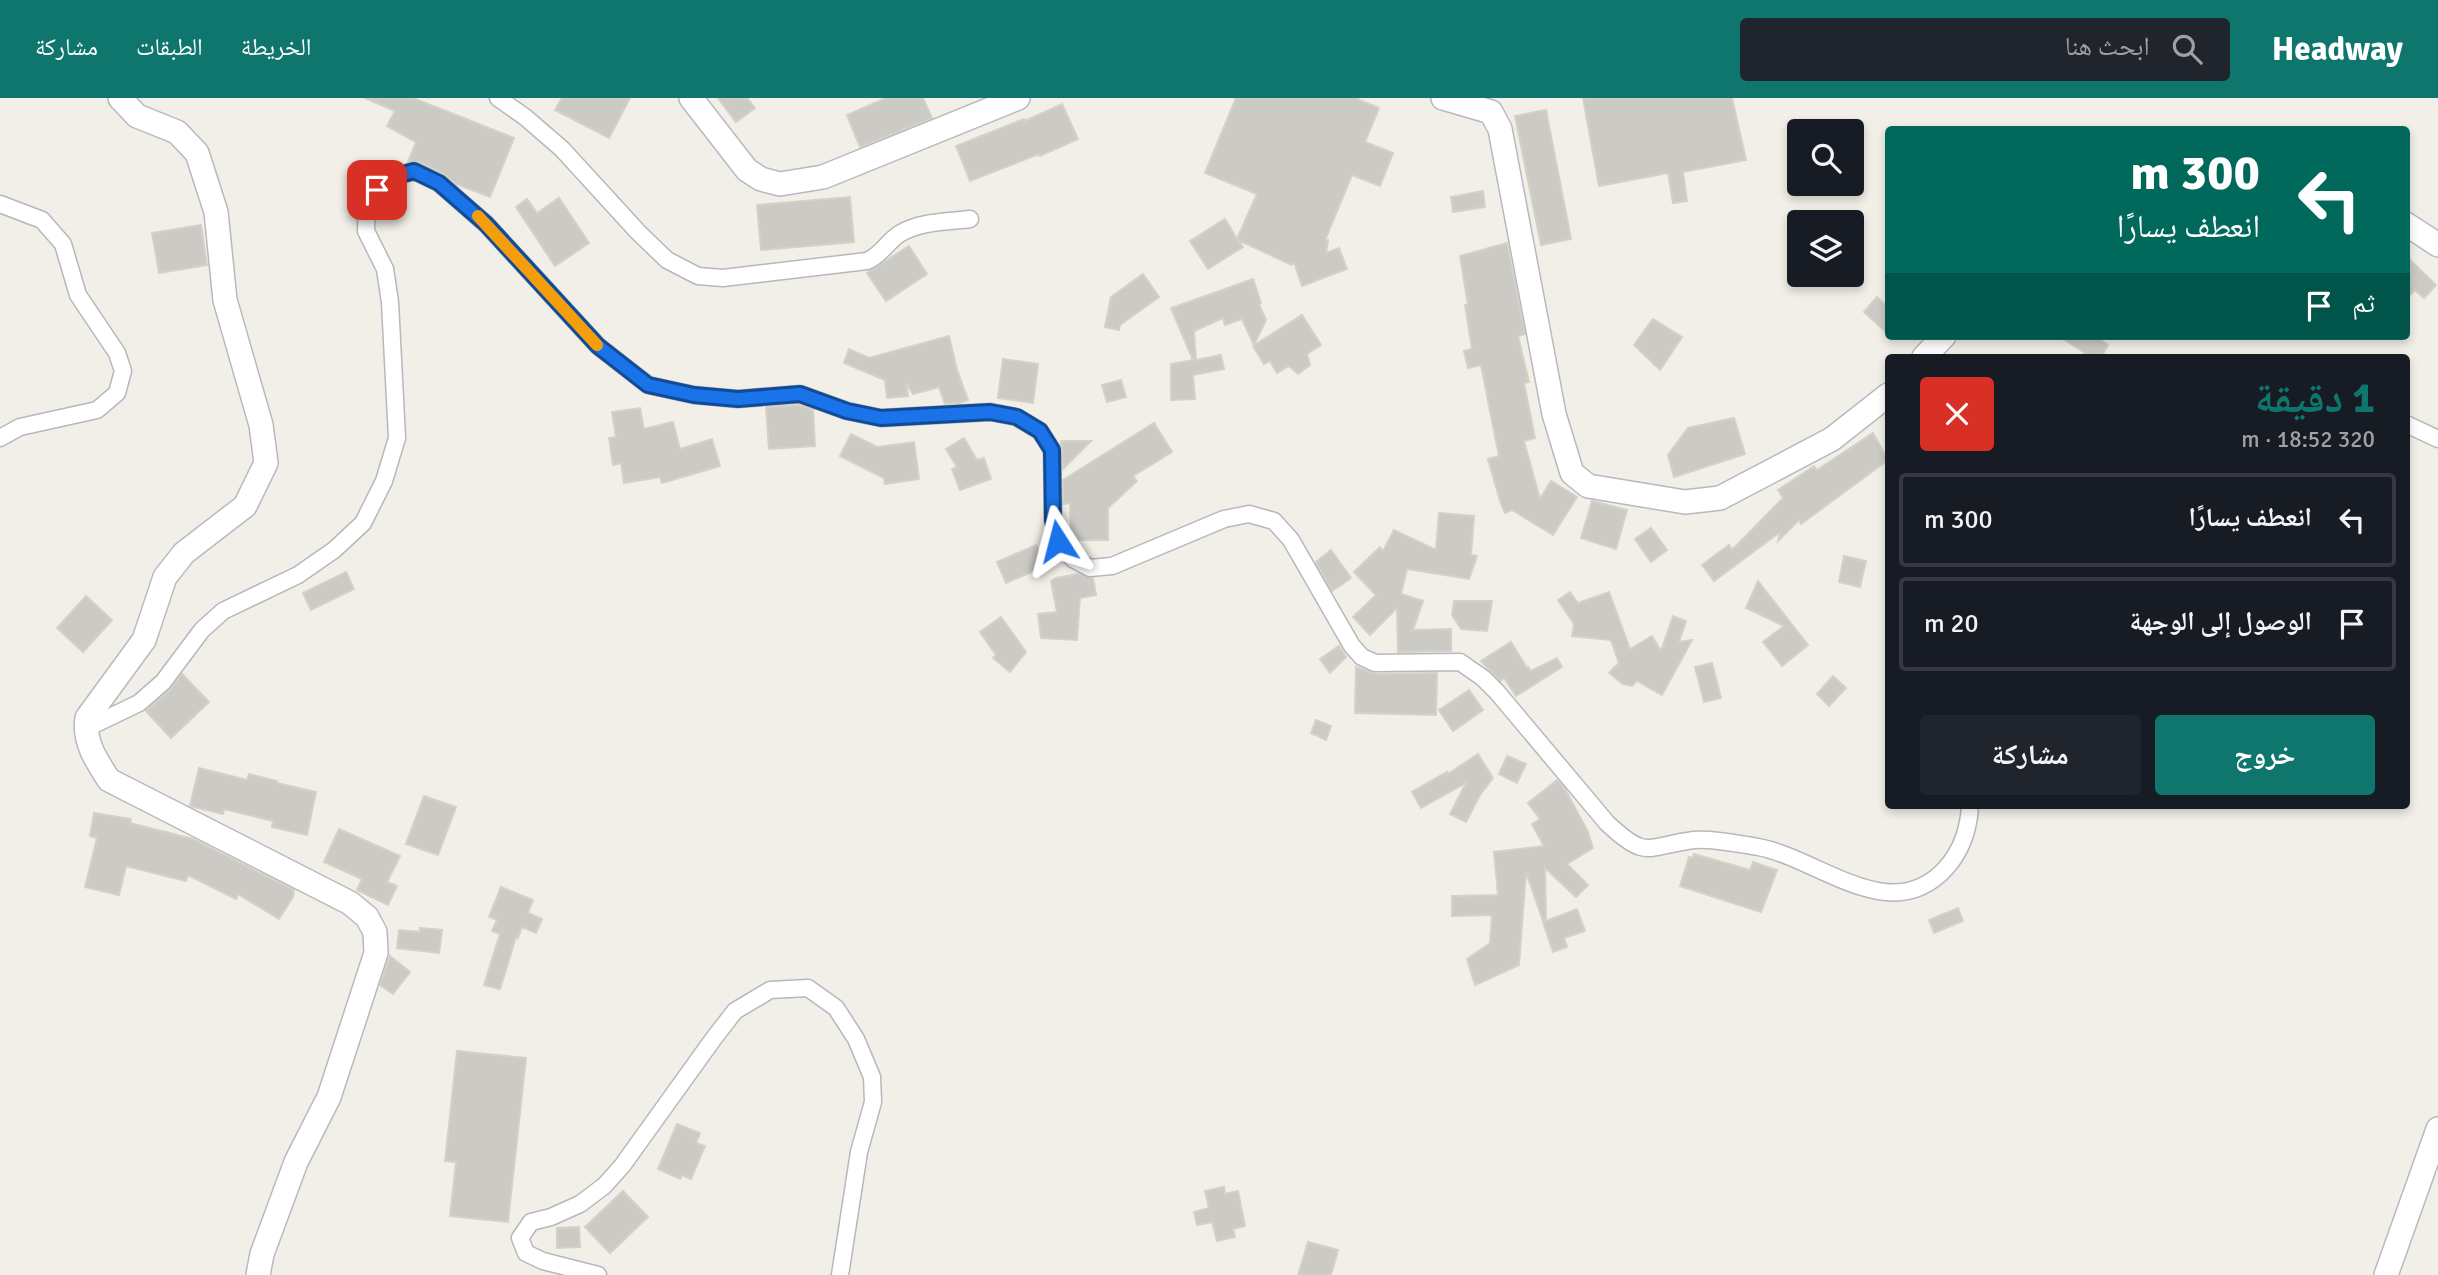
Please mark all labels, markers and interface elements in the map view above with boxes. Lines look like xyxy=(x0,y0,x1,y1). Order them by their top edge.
search box xyxy=(1740,18,2230,81)
text: Headway xyxy=(2272,29,2403,70)
icon: search xyxy=(2168,30,2206,68)
text: ابحث هنا xyxy=(2065,31,2150,63)
text: مشاركة xyxy=(35,32,98,62)
text: الطبقات xyxy=(136,32,203,62)
text: الخريطة xyxy=(241,32,311,62)
map controls xyxy=(1787,119,1864,287)
button: search xyxy=(1787,119,1864,196)
text: 300 m xyxy=(2130,143,2260,203)
icon: left xyxy=(2284,154,2375,245)
pin xyxy=(347,160,407,220)
icon: arrive xyxy=(358,171,396,209)
text: انعطف يسارًا xyxy=(2117,207,2260,246)
button: layers xyxy=(1787,210,1864,287)
icon: arrive xyxy=(2300,287,2338,325)
text: ثم xyxy=(2352,288,2375,320)
text: 1 دقيقة xyxy=(2255,373,2375,424)
button: close xyxy=(1920,377,1994,451)
text: 320 m · 18:52 xyxy=(2241,425,2375,454)
icon: left xyxy=(2333,501,2371,539)
text: انعطف يسارًا xyxy=(2188,502,2312,534)
position arrow xyxy=(1021,504,1095,578)
text: 300 m xyxy=(1924,504,1993,536)
icon: arrive xyxy=(2333,605,2371,643)
text: الوصول إلى الوجهة xyxy=(2130,606,2312,638)
text: 20 m xyxy=(1924,608,1979,640)
button: مشاركة xyxy=(1920,715,2141,795)
button: خروج xyxy=(2155,715,2375,795)

